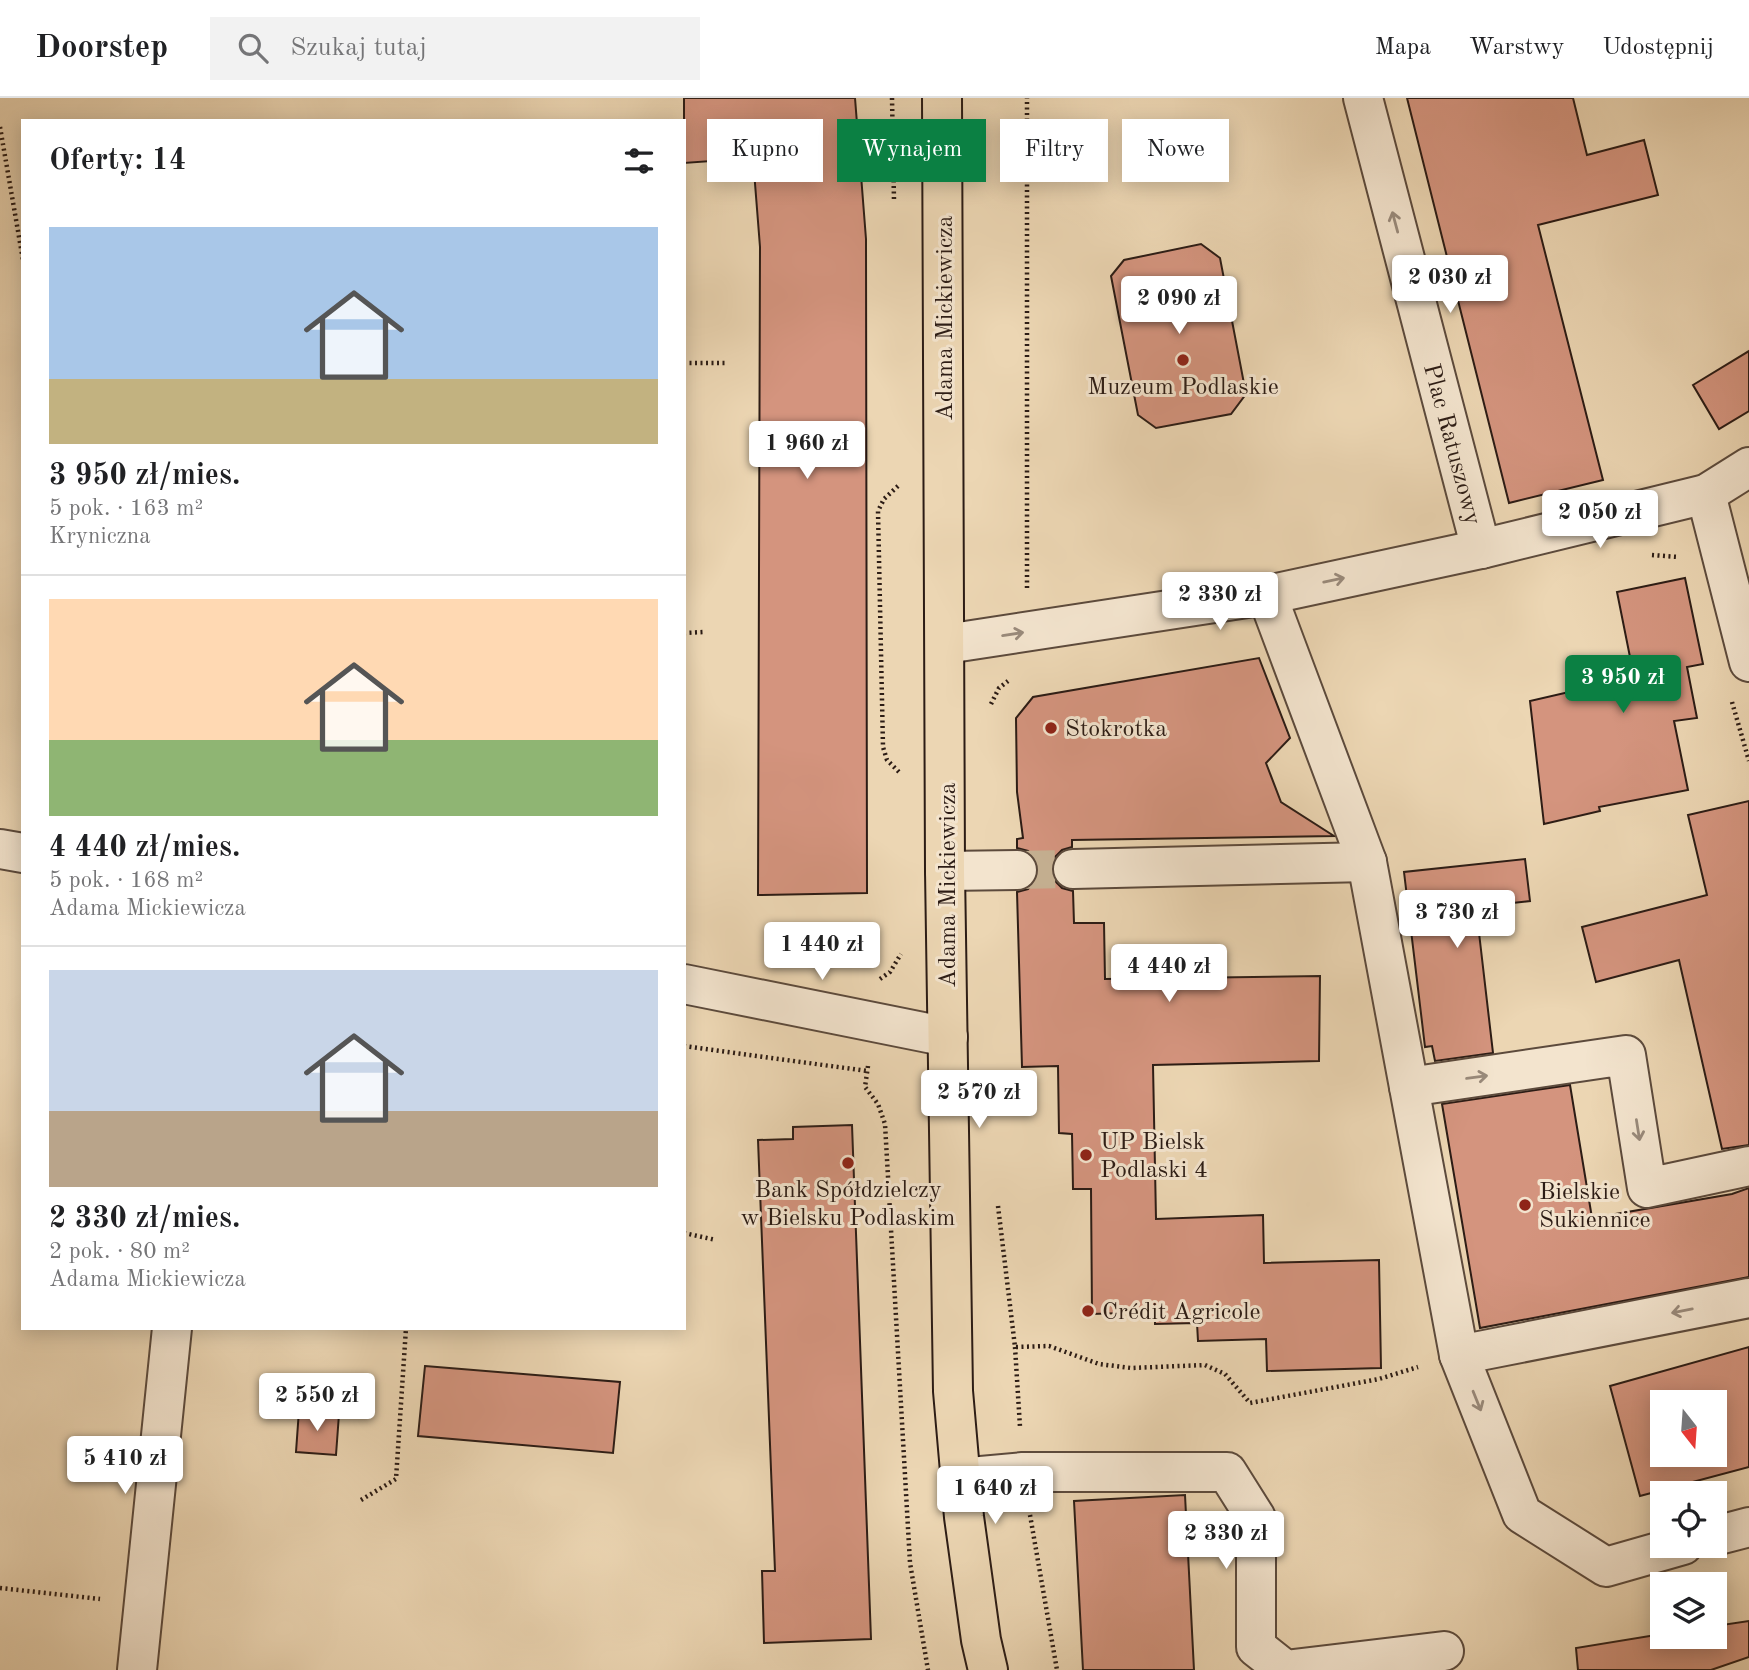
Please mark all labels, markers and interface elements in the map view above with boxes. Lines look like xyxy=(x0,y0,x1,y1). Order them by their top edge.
search box xyxy=(210,17,700,80)
icon: search xyxy=(234,29,272,67)
text: Doorstep xyxy=(35,32,168,65)
text: Szukaj tutaj xyxy=(290,35,427,61)
text: Mapa xyxy=(1375,36,1431,60)
text: Warstwy xyxy=(1469,36,1565,60)
text: Udostępnij xyxy=(1603,36,1714,60)
chip: Kupno xyxy=(707,119,823,182)
chip: Wynajem xyxy=(837,119,986,182)
chip: Filtry xyxy=(1000,119,1108,182)
chip: Nowe xyxy=(1122,119,1229,182)
icon: filters xyxy=(620,142,658,180)
text: Oferty: 14 xyxy=(49,146,186,176)
one-way arrow xyxy=(1388,211,1401,234)
street label: Adama Mickiewicza xyxy=(934,215,958,421)
pin: 2 030 zł xyxy=(1378,256,1522,315)
text: 2 030 zł xyxy=(1408,266,1492,289)
icon: home xyxy=(291,272,417,398)
pin: 2 090 zł xyxy=(1107,276,1251,336)
text: 2 090 zł xyxy=(1137,287,1221,310)
marker: Muzeum Podlaskie xyxy=(1175,352,1191,368)
street label: Plac Ratuszowy xyxy=(1418,361,1484,528)
place label: Muzeum Podlaskie xyxy=(1087,376,1279,400)
pin: 1 960 zł xyxy=(735,422,879,481)
text: 1 960 zł xyxy=(765,432,849,455)
text: 3 950 zł/mies. xyxy=(49,461,240,491)
pin: 2 050 zł xyxy=(1528,490,1672,550)
text: 5 pok. · 163 m² xyxy=(49,497,203,520)
text: 2 050 zł xyxy=(1558,501,1642,524)
text: Kryniczna xyxy=(49,525,151,548)
pin: 2 330 zł xyxy=(1148,573,1292,632)
one-way arrow xyxy=(1323,573,1345,586)
text: 2 330 zł xyxy=(1178,583,1262,606)
one-way arrow xyxy=(1002,627,1024,640)
icon: home xyxy=(291,644,417,770)
pin: 3 950 zł xyxy=(1551,656,1695,715)
text: 3 950 zł xyxy=(1581,666,1665,689)
place label: Stokrotka xyxy=(1065,718,1167,742)
marker: Stokrotka xyxy=(1043,720,1059,736)
street label: Adama Mickiewicza xyxy=(937,782,961,988)
text: 4 440 zł/mies. xyxy=(49,833,240,863)
text: 5 pok. · 168 m² xyxy=(49,869,203,892)
pin: 3 730 zł xyxy=(1385,890,1529,950)
text: Adama Mickiewicza xyxy=(49,897,246,920)
text: 3 730 zł xyxy=(1415,901,1499,924)
pin: 1 440 zł xyxy=(750,922,894,982)
text: 1 440 zł xyxy=(780,933,864,956)
pin: 4 440 zł xyxy=(1097,944,1241,1004)
text: 4 440 zł xyxy=(1127,955,1211,978)
icon: home xyxy=(291,1015,417,1141)
pin: 2 570 zł xyxy=(907,1070,1051,1130)
one-way arrow xyxy=(1465,1070,1487,1083)
text: 2 570 zł xyxy=(937,1081,1021,1104)
one-way arrow xyxy=(1632,1118,1645,1141)
place label: UP Bielsk Podlaski 4 xyxy=(1100,1131,1208,1183)
marker: UP Bielsk Podlaski 4 xyxy=(1078,1147,1094,1163)
marker: Bank Spółdzielczy w Bielsku Podlaskim xyxy=(840,1155,856,1171)
place label: Bank Spółdzielczy w Bielsku Podlaskim xyxy=(741,1179,955,1231)
place label: Bielskie Sukiennice xyxy=(1539,1181,1651,1233)
marker: Bielskie Sukiennice xyxy=(1517,1197,1533,1213)
text: 2 330 zł/mies. xyxy=(49,1204,240,1234)
text: 2 pok. · 80 m² xyxy=(49,1240,190,1263)
text: Adama Mickiewicza xyxy=(49,1268,246,1291)
place label: Crédit Agricole xyxy=(1102,1301,1261,1325)
marker: Crédit Agricole xyxy=(1080,1303,1096,1319)
one-way arrow xyxy=(1671,1305,1694,1318)
pin: 2 550 zł xyxy=(245,1374,389,1433)
text: 2 550 zł xyxy=(275,1384,359,1407)
one-way arrow xyxy=(1472,1389,1485,1411)
north arrow xyxy=(1650,1390,1727,1466)
map controls xyxy=(1650,1390,1727,1649)
pin: 5 410 zł xyxy=(53,1436,197,1496)
text: 5 410 zł xyxy=(83,1447,167,1470)
pin: 1 640 zł xyxy=(923,1466,1067,1526)
text: 1 640 zł xyxy=(953,1477,1037,1500)
button: locate xyxy=(1650,1481,1727,1558)
pin: 2 330 zł xyxy=(1154,1512,1298,1571)
text: 2 330 zł xyxy=(1184,1522,1268,1545)
button: layers xyxy=(1650,1572,1727,1649)

